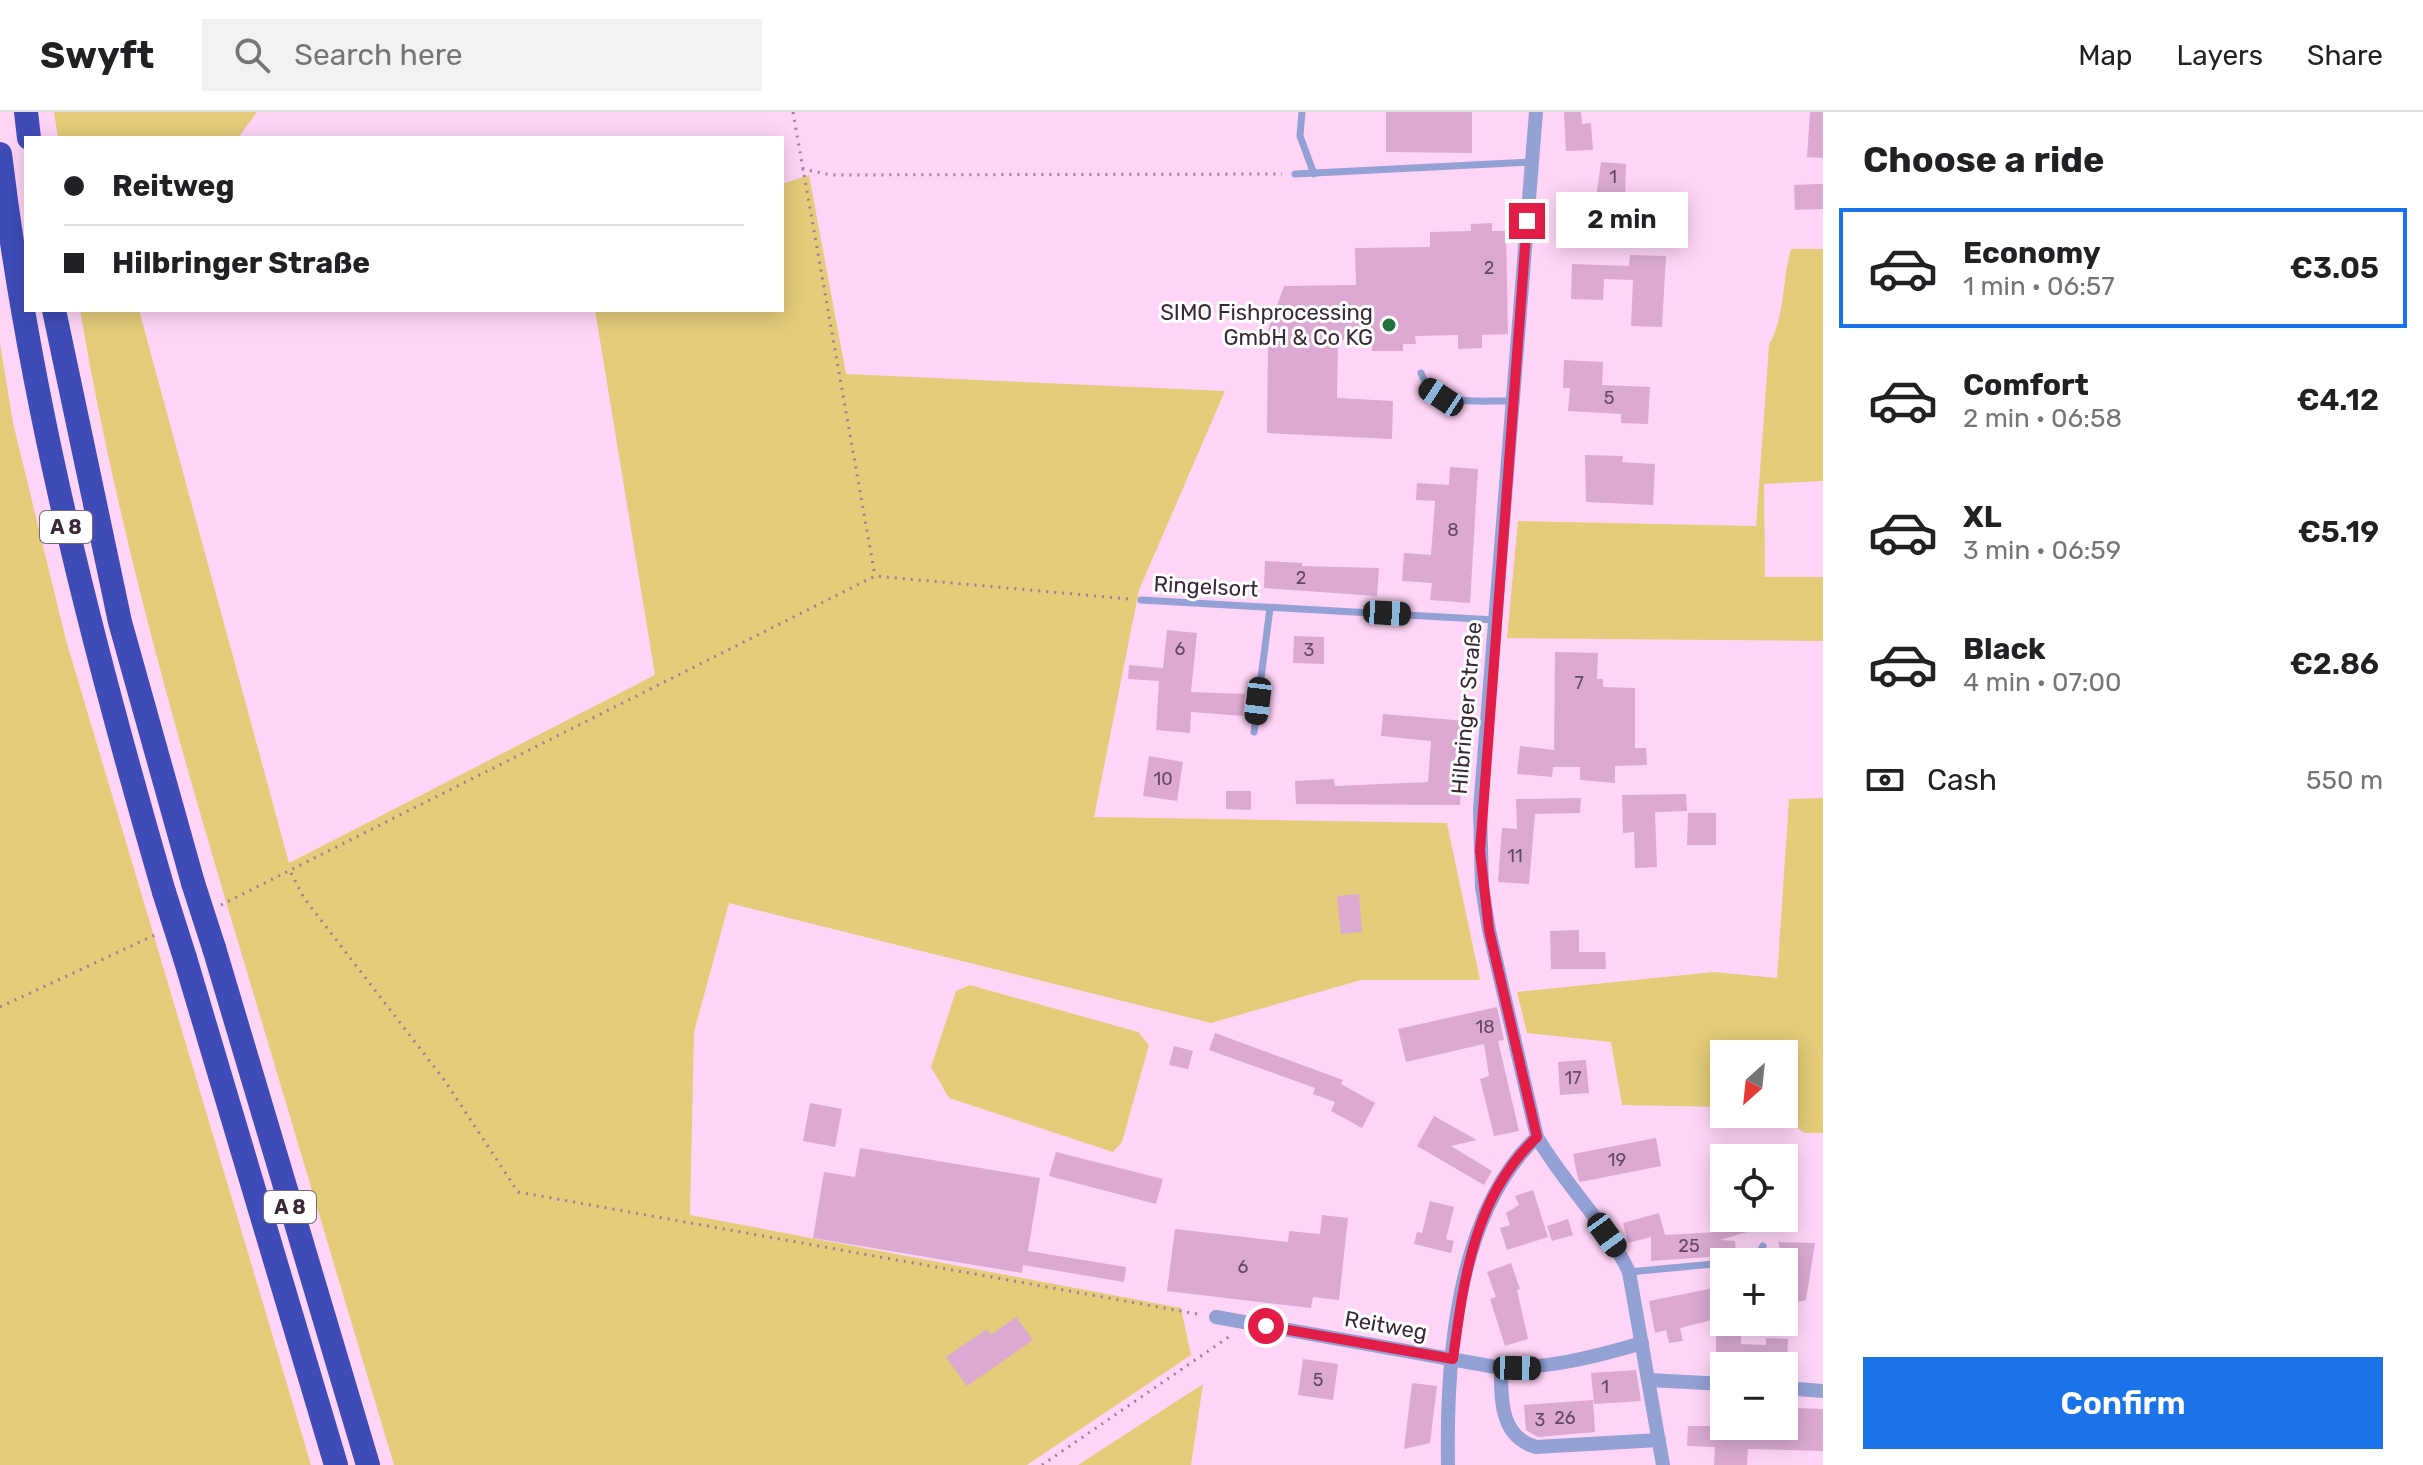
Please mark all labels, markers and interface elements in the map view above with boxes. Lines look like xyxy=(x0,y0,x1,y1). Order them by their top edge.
search box xyxy=(202,19,762,91)
text: Swyft xyxy=(40,32,154,78)
icon: search xyxy=(230,33,274,77)
text: Search here xyxy=(294,37,463,73)
text: Map xyxy=(2078,39,2133,72)
text: Layers xyxy=(2177,39,2263,72)
text: Share xyxy=(2307,39,2383,72)
text: Choose a ride xyxy=(1863,138,2104,181)
house number: 1 xyxy=(1609,166,1617,188)
text: Reitweg xyxy=(112,168,234,204)
callout: 2 min xyxy=(1555,193,1687,249)
route end xyxy=(1509,203,1545,239)
text: 2 min xyxy=(1587,204,1657,235)
icon: car xyxy=(1867,232,1939,304)
text: Economy xyxy=(1963,235,2101,271)
text: Hilbringer Straße xyxy=(112,245,370,281)
text: €3.05 xyxy=(2289,250,2379,286)
house number: 2 xyxy=(1484,257,1494,279)
text: 1 min · 06:57 xyxy=(1963,271,2115,302)
place label: SIMO Fishprocessing GmbH & Co KG xyxy=(1160,299,1373,351)
marker: SIMO Fishprocessing GmbH & Co KG xyxy=(1380,316,1398,334)
icon: car xyxy=(1867,364,1939,436)
text: Comfort xyxy=(1963,367,2089,403)
car xyxy=(1414,374,1468,420)
text: €4.12 xyxy=(2296,382,2379,418)
house number: 5 xyxy=(1604,387,1614,409)
text: 2 min · 06:58 xyxy=(1963,403,2122,434)
icon: car xyxy=(1867,496,1939,568)
text: XL xyxy=(1963,499,2002,535)
road number: A 8 xyxy=(40,511,92,543)
text: €5.19 xyxy=(2297,514,2379,550)
house number: 8 xyxy=(1447,519,1459,541)
text: 3 min · 06:59 xyxy=(1963,535,2121,566)
house number: 2 xyxy=(1296,567,1306,589)
street label: Ringelsort xyxy=(1153,570,1259,603)
car xyxy=(1362,600,1412,626)
street label: Hilbringer Straße xyxy=(1446,621,1487,795)
icon: car xyxy=(1867,628,1939,700)
text: Black xyxy=(1963,631,2046,667)
house number: 6 xyxy=(1175,638,1186,660)
house number: 3 xyxy=(1304,639,1314,661)
text: €2.86 xyxy=(2290,646,2379,682)
text: 4 min · 07:00 xyxy=(1963,667,2122,698)
house number: 7 xyxy=(1574,672,1584,694)
car xyxy=(1243,676,1273,726)
icon: cash xyxy=(1863,758,1907,802)
text: Cash xyxy=(1927,762,1997,798)
text: 550 m xyxy=(2306,765,2383,796)
house number: 10 xyxy=(1153,768,1173,790)
house number: 11 xyxy=(1507,845,1523,867)
house number: 18 xyxy=(1475,1016,1495,1038)
north arrow xyxy=(1710,1040,1798,1128)
map controls xyxy=(1710,1040,1798,1440)
house number: 17 xyxy=(1565,1067,1581,1089)
button: locate xyxy=(1710,1144,1798,1232)
house number: 19 xyxy=(1608,1149,1626,1171)
road number: A 8 xyxy=(264,1191,316,1223)
car xyxy=(1583,1209,1631,1261)
house number: 25 xyxy=(1678,1235,1700,1257)
button: + xyxy=(1710,1248,1798,1336)
house number: 6 xyxy=(1238,1256,1249,1278)
street label: Reitweg xyxy=(1343,1305,1429,1346)
route start xyxy=(1248,1308,1284,1344)
button: − xyxy=(1710,1352,1798,1440)
car xyxy=(1493,1356,1541,1380)
button: Confirm xyxy=(1863,1357,2383,1449)
house number: 5 xyxy=(1313,1369,1323,1391)
house number: 1 xyxy=(1601,1376,1609,1398)
house number: 26 xyxy=(1554,1407,1576,1429)
house number: 3 xyxy=(1535,1409,1545,1431)

